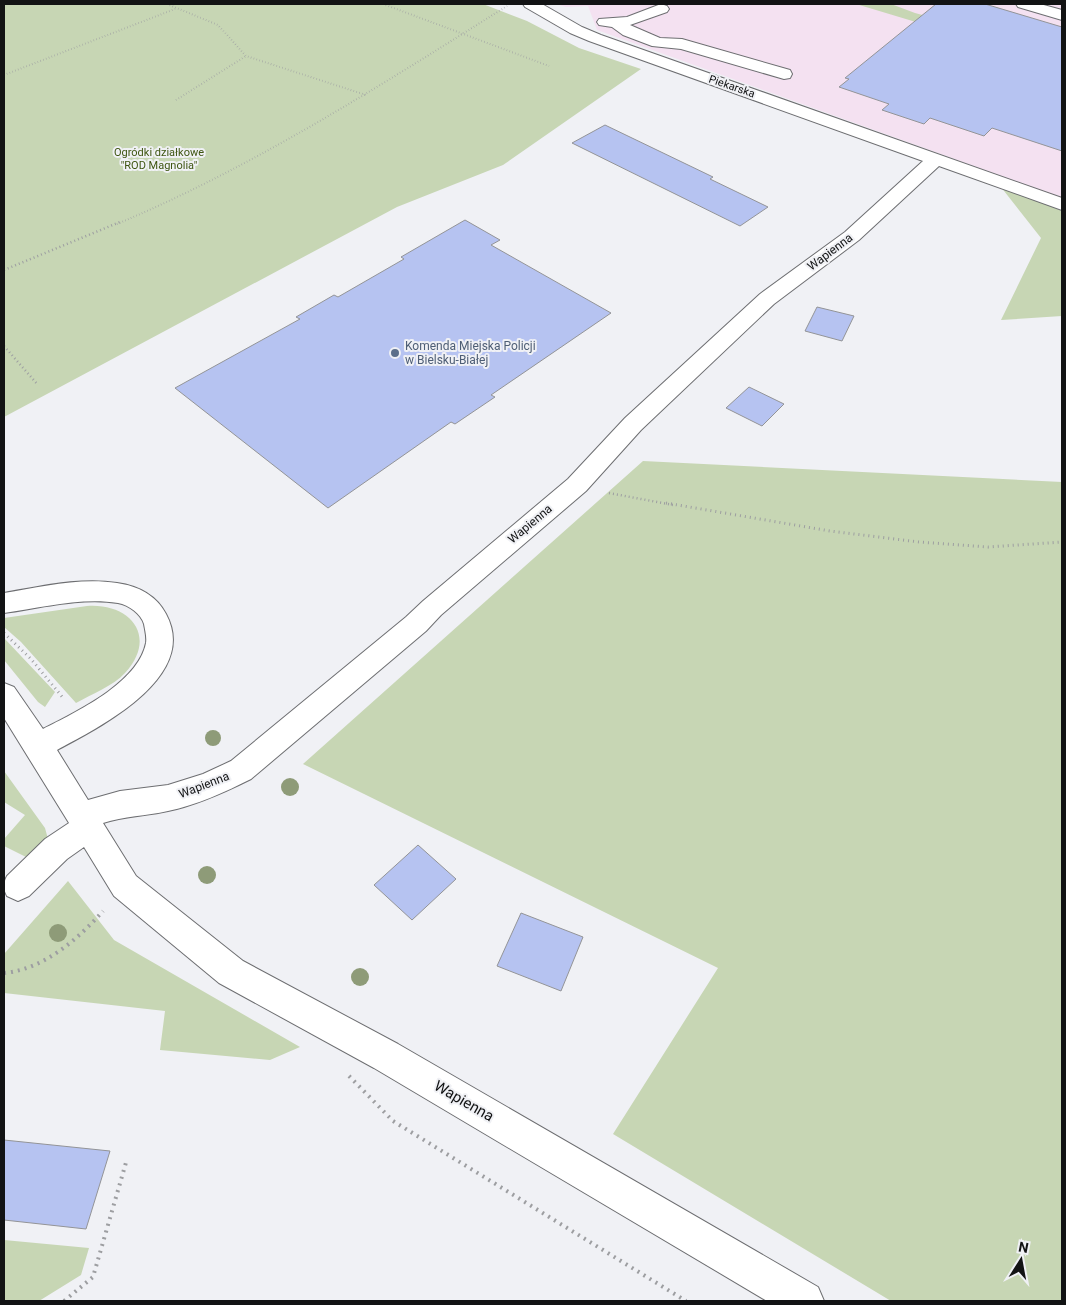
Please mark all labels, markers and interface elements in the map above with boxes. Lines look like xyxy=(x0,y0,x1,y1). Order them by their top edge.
street label: Piekarska xyxy=(707,73,757,100)
park label: Ogródki działkowe "ROD Magnolia" xyxy=(114,146,204,172)
street label: Wapienna xyxy=(805,231,855,273)
place label: Komenda Miejska Policji w Bielsku-Białej xyxy=(405,339,536,367)
marker: Komenda Miejska Policji w Bielsku-Białej xyxy=(389,347,401,359)
street label: Wapienna xyxy=(505,502,555,546)
street label: Wapienna xyxy=(177,769,231,801)
street label: Wapienna xyxy=(431,1077,497,1125)
north arrow xyxy=(996,1235,1046,1285)
text: N xyxy=(1017,1238,1030,1256)

